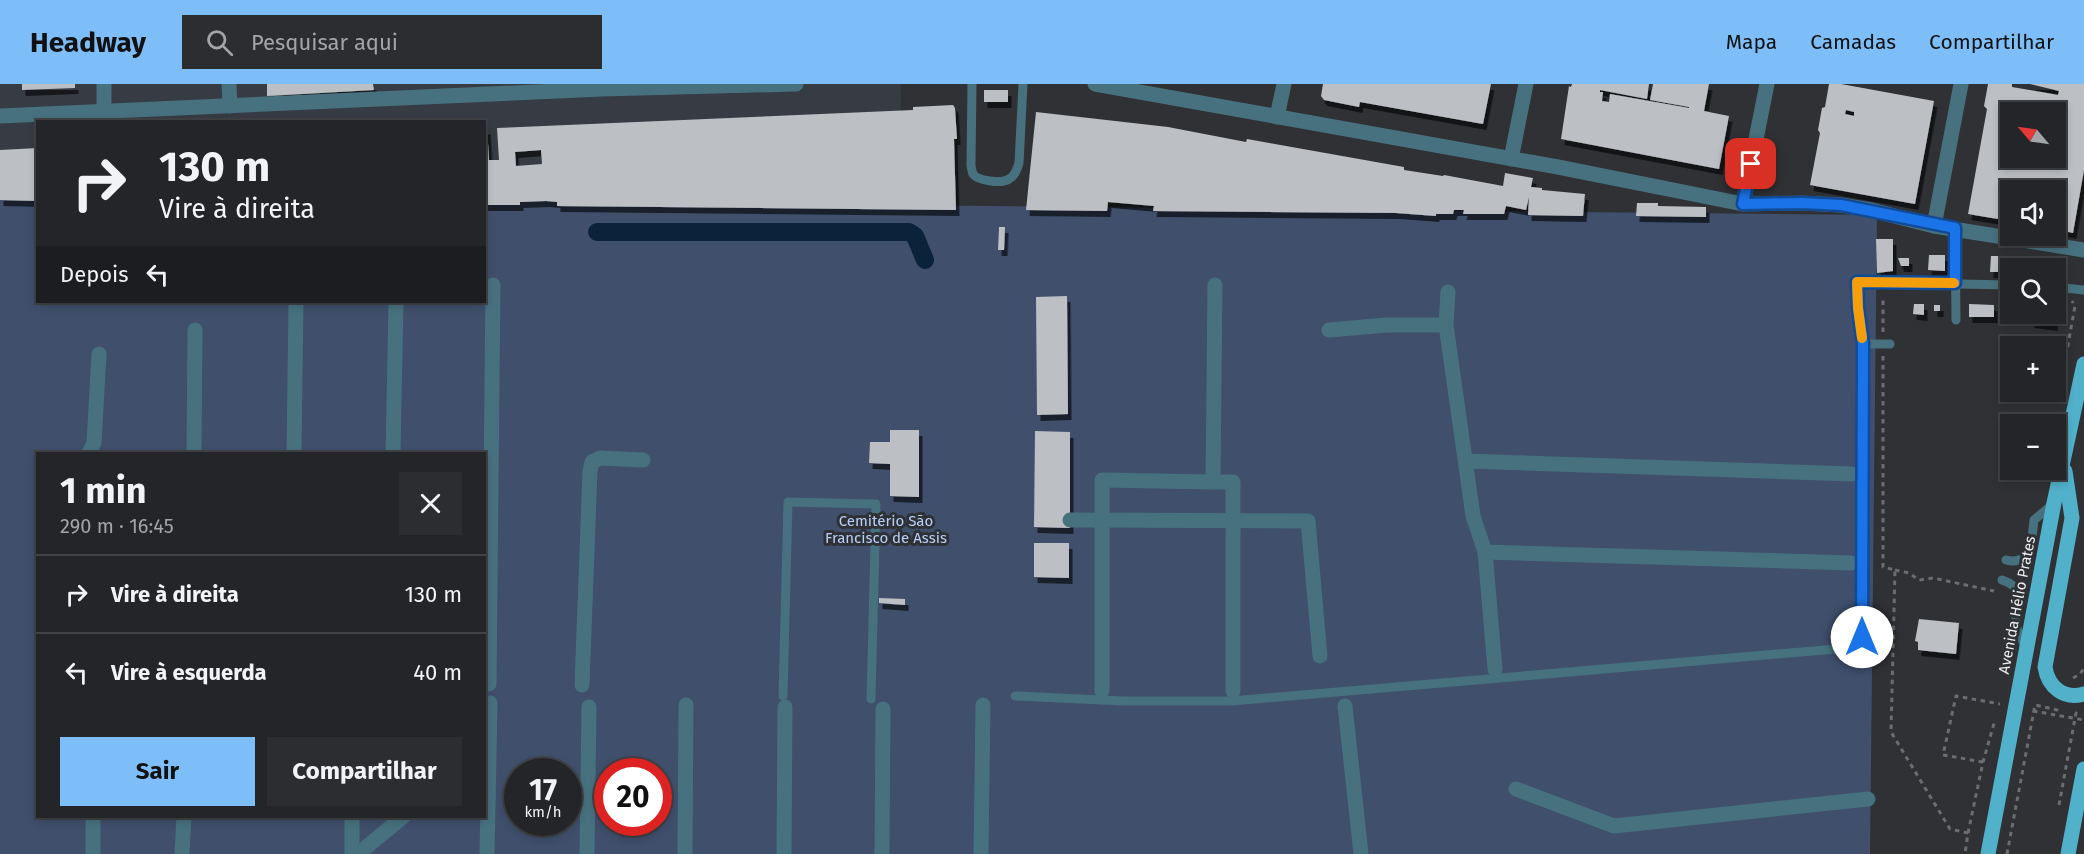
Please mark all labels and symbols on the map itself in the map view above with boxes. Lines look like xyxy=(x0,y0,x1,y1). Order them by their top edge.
north arrow xyxy=(2000,102,2066,168)
pin xyxy=(1725,138,1776,189)
park label: Cemitério São Francisco de Assis xyxy=(825,512,947,547)
street label: Avenida Hélio Prates xyxy=(1995,534,2039,676)
position arrow xyxy=(1830,605,1894,669)
speed limit sign: 20 xyxy=(594,758,672,836)

